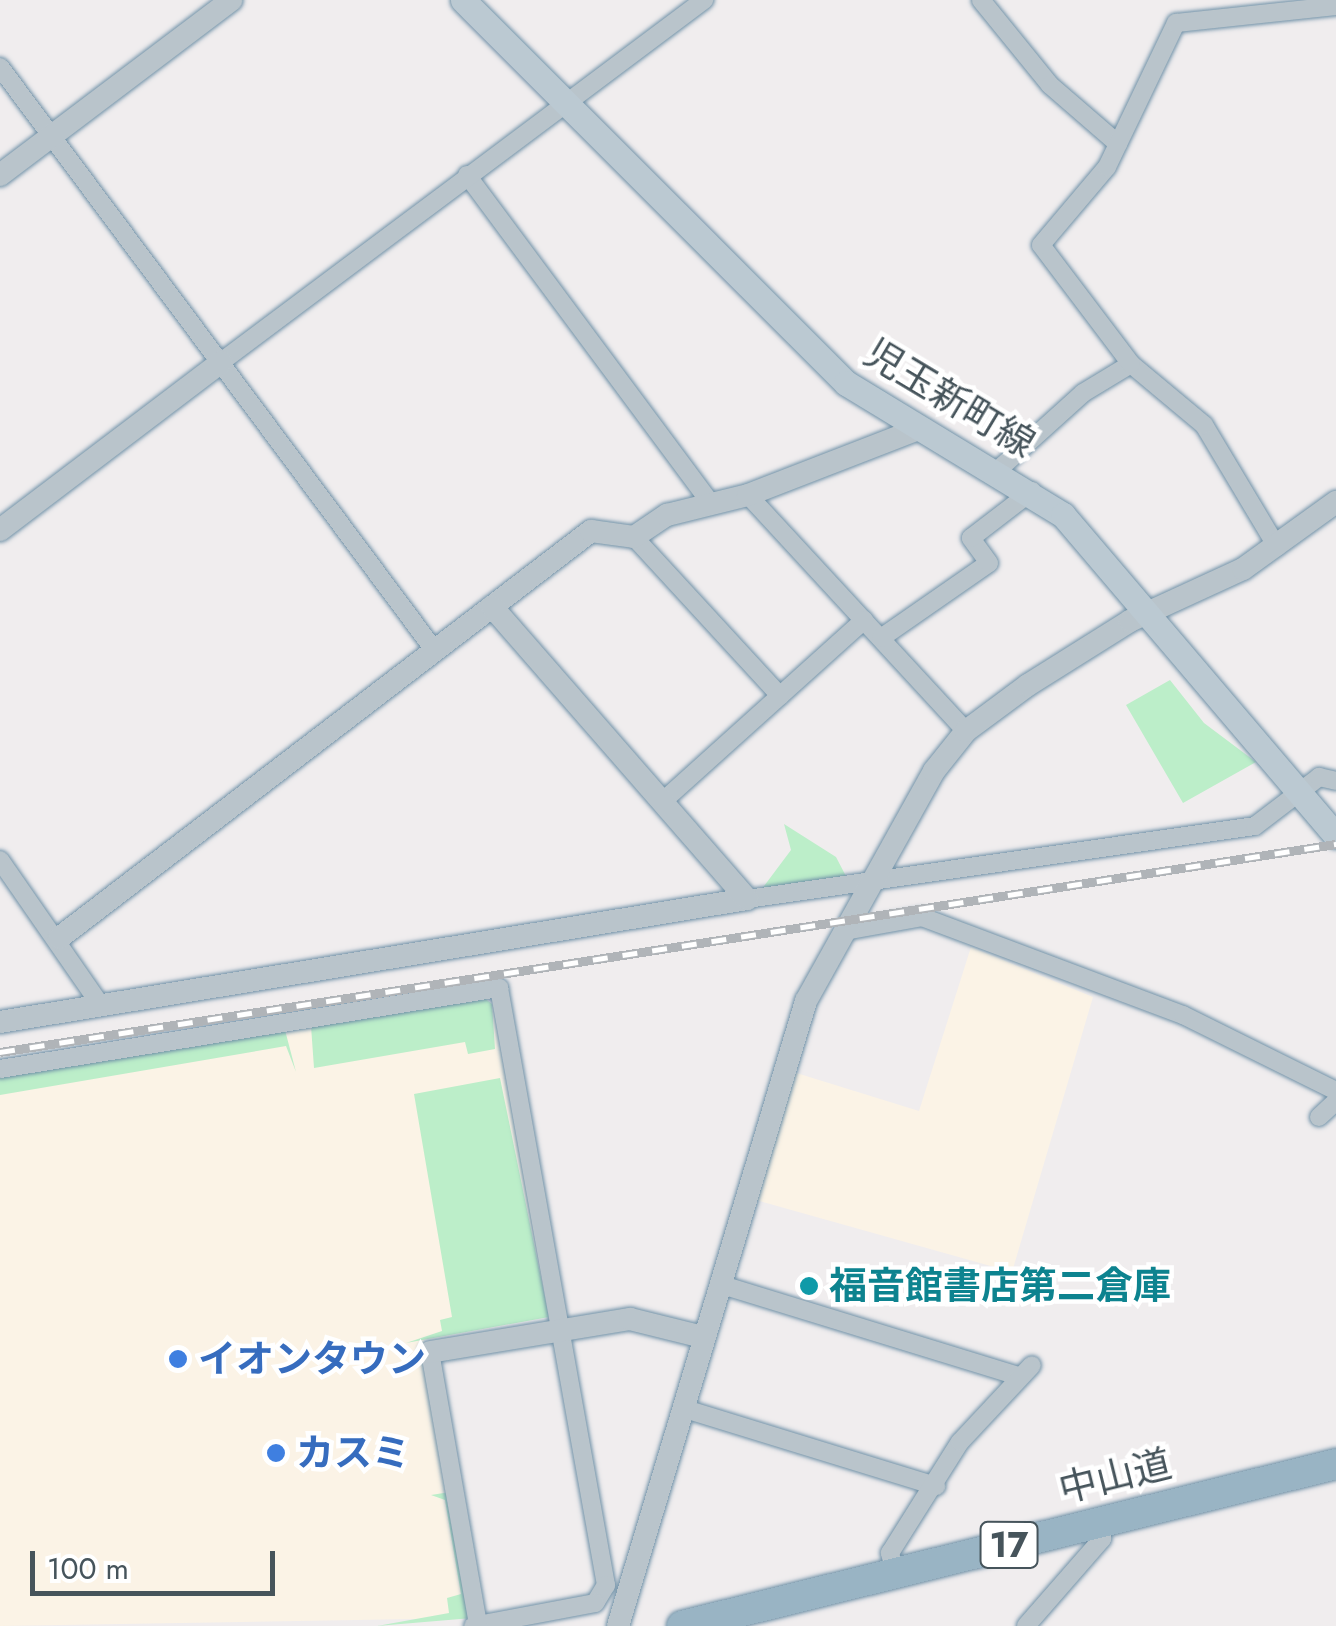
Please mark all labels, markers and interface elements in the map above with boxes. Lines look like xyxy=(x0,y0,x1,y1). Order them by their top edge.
street label: 児玉新町線 xyxy=(857,330,1043,466)
place label: 福音館書店第二倉庫 xyxy=(829,1263,1171,1309)
marker: 福音館書店第二倉庫 xyxy=(798,1275,820,1297)
place label: イオンタウン xyxy=(198,1336,426,1382)
marker: イオンタウン xyxy=(167,1348,189,1370)
place label: カスミ xyxy=(296,1430,410,1476)
street label: 中山道 xyxy=(1054,1440,1176,1512)
marker: カスミ xyxy=(265,1442,287,1464)
road number: 17 xyxy=(979,1515,1039,1575)
scale bar xyxy=(35,1531,280,1593)
text: 100 m xyxy=(47,1547,129,1590)

